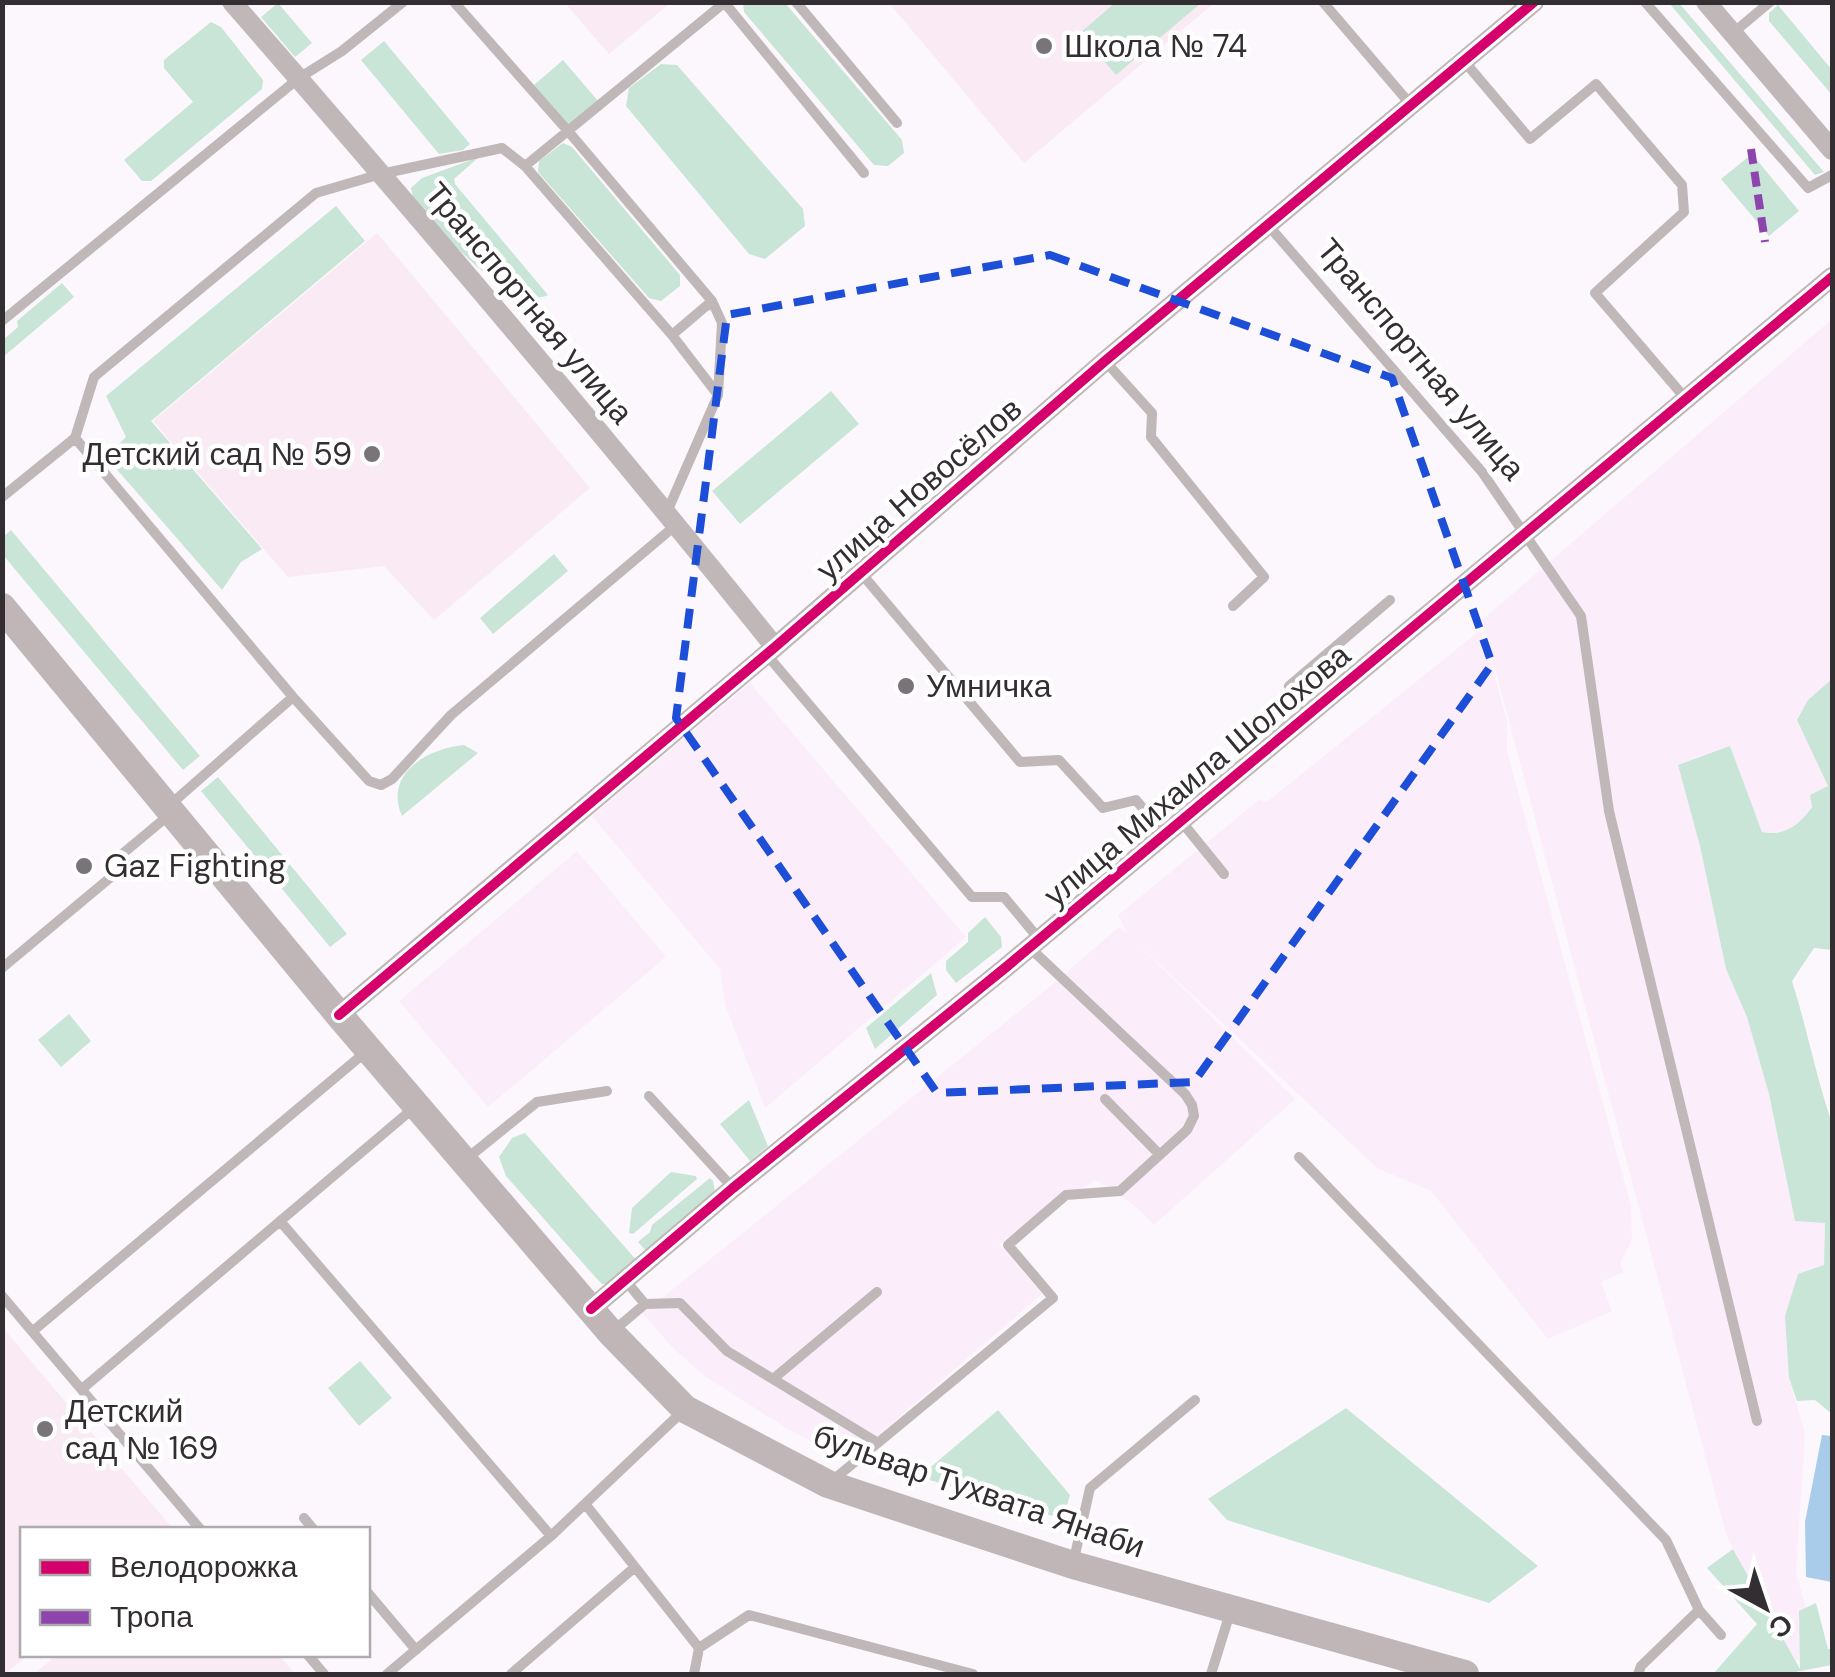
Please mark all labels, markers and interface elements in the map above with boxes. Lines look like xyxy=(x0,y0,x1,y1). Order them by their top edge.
place label: Школа № 74 xyxy=(1064,25,1247,67)
marker: Школа № 74 xyxy=(1033,35,1055,57)
street label: Транспортная улица xyxy=(415,173,643,433)
street label: Транспортная улица xyxy=(1307,229,1535,489)
street label: улица Новосёлов xyxy=(807,388,1031,590)
place label: Детский сад № 59 xyxy=(83,433,352,475)
marker: Детский сад № 59 xyxy=(361,443,383,465)
street label: улица Михаила Шолохова xyxy=(1035,634,1359,916)
place label: Умничка xyxy=(926,665,1052,707)
marker: Умничка xyxy=(895,675,917,697)
place label: Gaz Fighting xyxy=(104,845,286,887)
marker: Gaz Fighting xyxy=(73,855,95,877)
place label: Детский сад № 169 xyxy=(65,1390,218,1469)
street label: бульвар Тухвата Янаби xyxy=(808,1415,1150,1567)
marker: Детский сад № 169 xyxy=(34,1418,56,1440)
legend xyxy=(20,1527,370,1657)
text: Велодорожка xyxy=(110,1547,298,1586)
north arrow xyxy=(1715,1557,1815,1657)
text: Тропа xyxy=(110,1597,193,1636)
text: С xyxy=(1761,1605,1800,1646)

